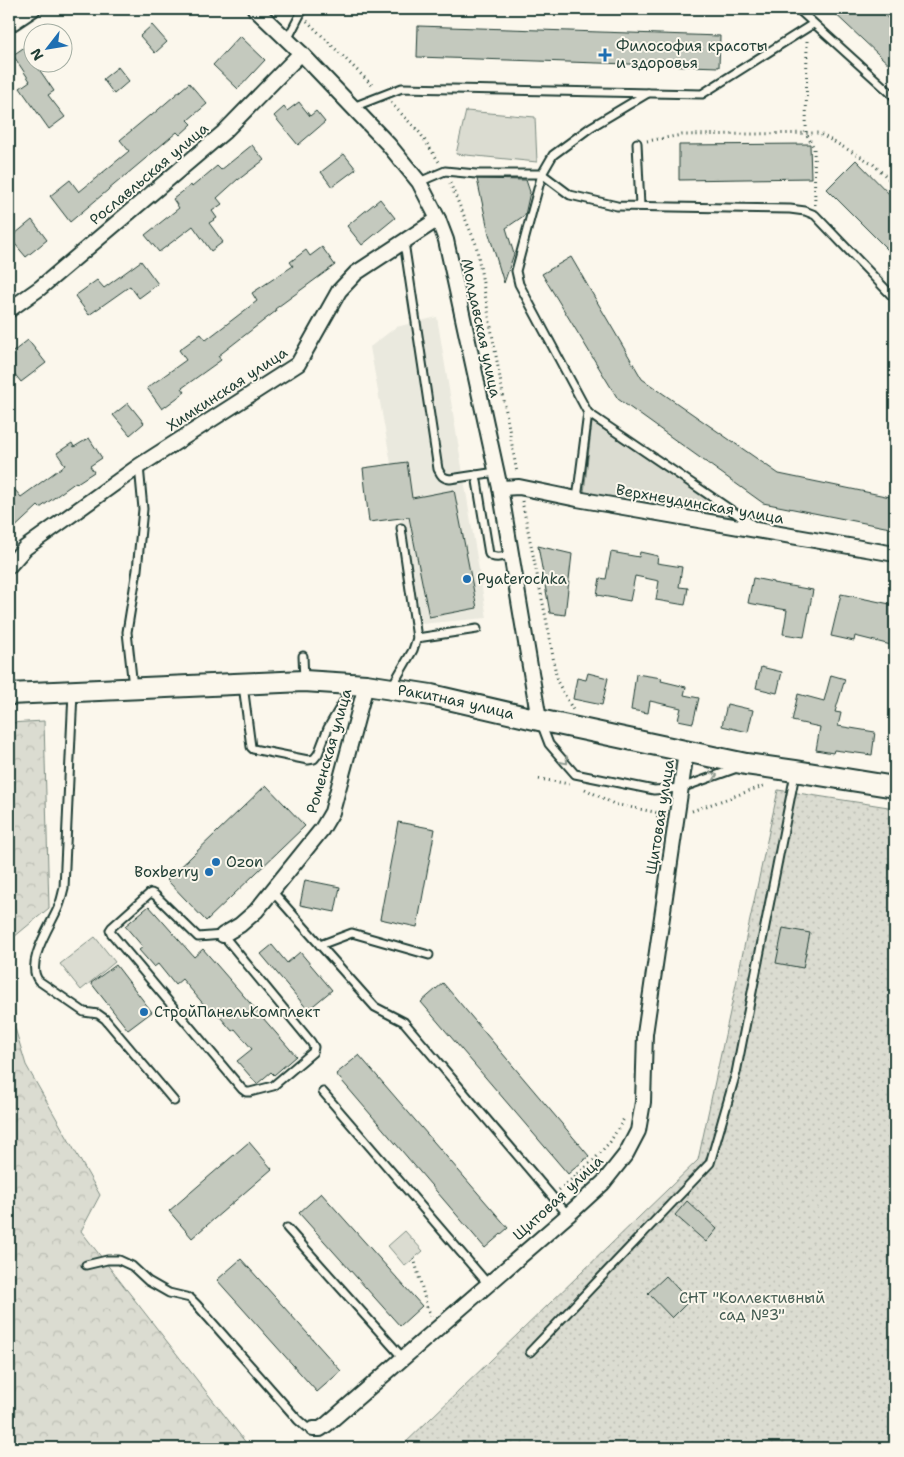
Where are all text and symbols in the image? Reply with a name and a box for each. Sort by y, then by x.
north arrow [22,22,72,72]
place label: Философия красоты и здоровья [616,36,768,73]
text: N [26,45,47,64]
marker: Философия красоты и здоровья [598,48,612,62]
street label: Рославльская улица [85,118,213,230]
street label: Молдавская улица [456,257,506,400]
street label: Химкинская улица [163,342,292,436]
street label: Верхнеудинская улица [614,479,786,529]
place label: Pyaterochka [477,569,568,589]
marker: Pyaterochka [461,573,473,585]
street label: Ракитная улица [396,680,517,724]
street label: Роменская улица [302,686,357,816]
one-way arrow [559,756,568,765]
street label: Щитовая улица [641,757,679,876]
one-way arrow [709,772,717,782]
place label: Ozon [226,852,263,872]
marker: Ozon [210,856,222,868]
place label: Boxberry [134,862,199,882]
marker: Boxberry [203,866,215,878]
place label: СтройПанельКомплект [154,1002,320,1022]
marker: СтройПанельКомплект [138,1006,150,1018]
street label: Щитовая улица [509,1151,608,1245]
park label: СНТ "Коллективный сад №3" [679,1288,825,1325]

